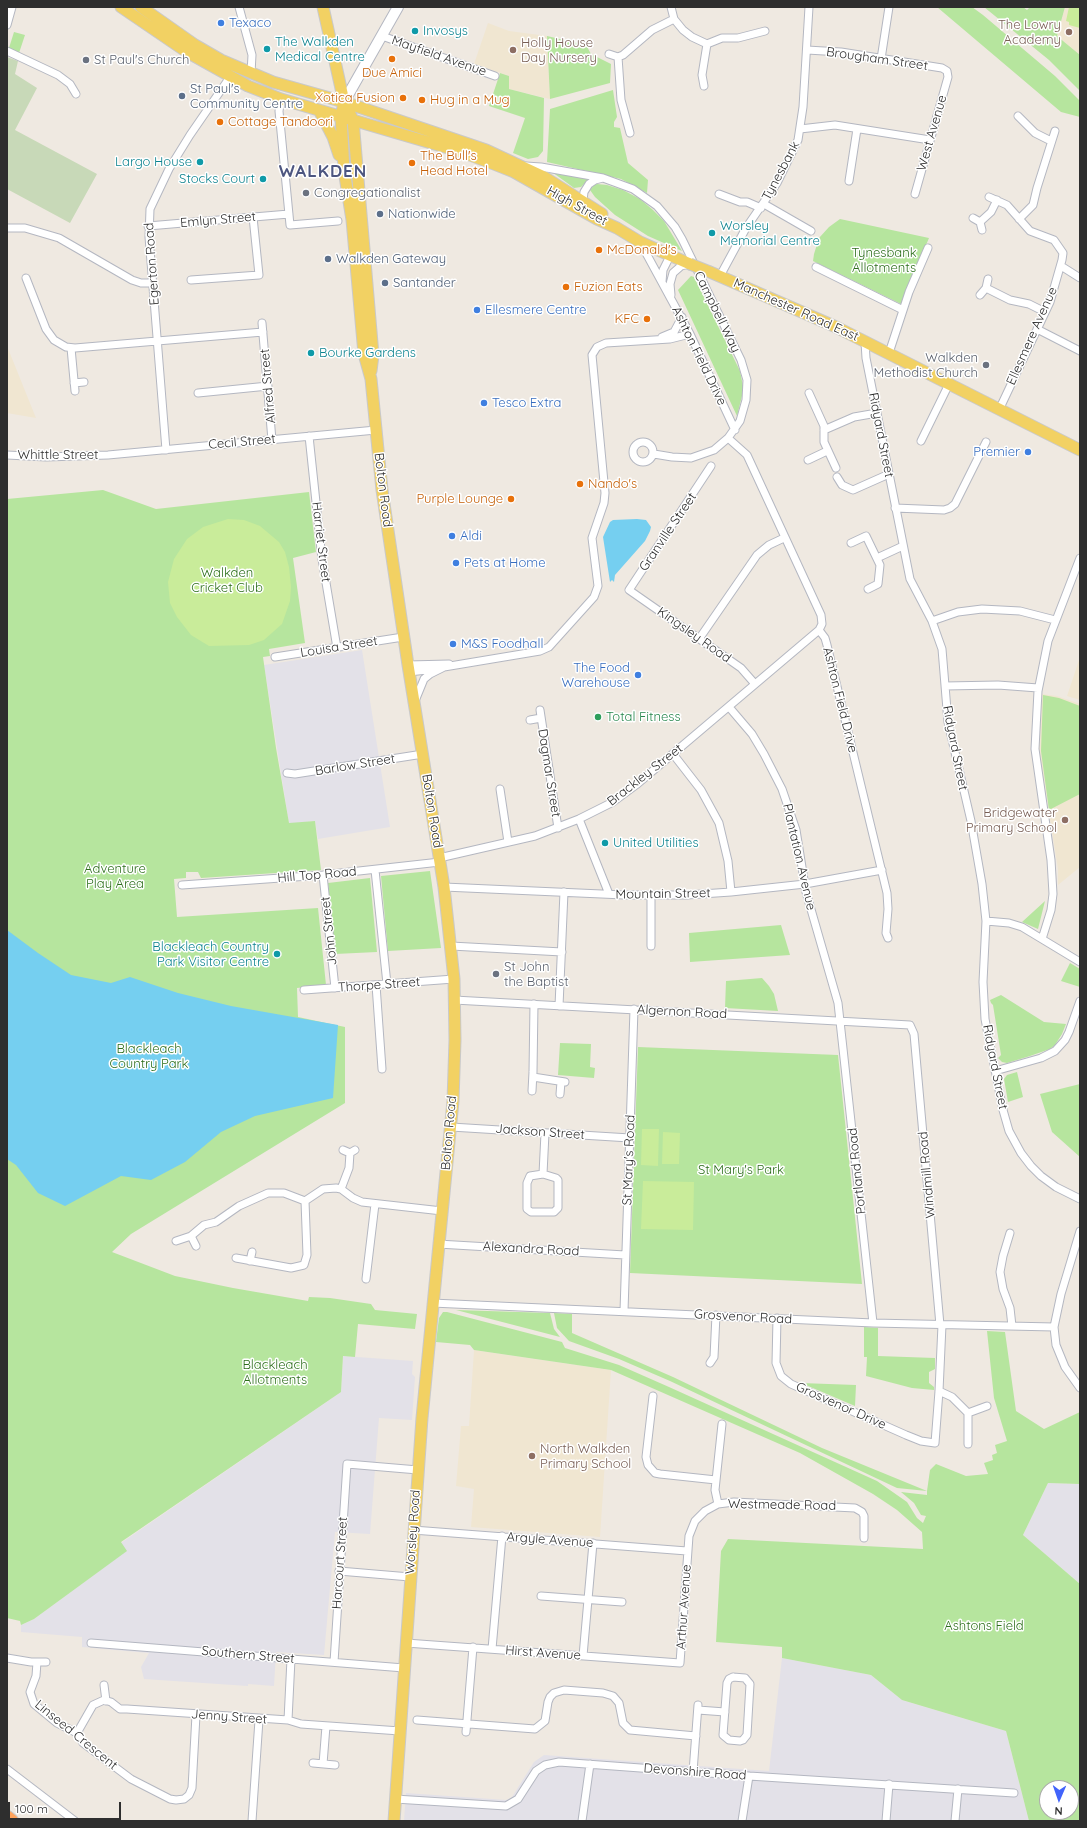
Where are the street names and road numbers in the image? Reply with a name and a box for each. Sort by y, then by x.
street label: Mayfield Avenue [389,32,489,80]
street label: Brougham Street [825,44,929,74]
street label: West Avenue [914,93,950,173]
street label: Tynesbank [759,139,803,203]
street label: High Street [544,183,610,229]
street label: Emlyn Street [179,209,257,231]
street label: Egerton Road [141,222,163,306]
street label: Campbell Way [691,269,743,355]
street label: Manchester Road East [731,275,861,345]
street label: Ellesmere Avenue [1003,284,1061,388]
street label: Ashton Field Drive [668,304,730,408]
street label: Alfred Street [257,348,279,424]
street label: Ridyard Street [865,391,897,479]
street label: Cecil Street [208,431,276,453]
street label: Whittle Street [18,447,98,463]
street label: Bolton Road [371,452,395,528]
street label: Granville Street [636,490,700,574]
street label: Harriet Street [308,501,334,583]
street label: Kingsley Road [654,604,734,666]
street label: Louisa Street [299,633,379,661]
street label: Ashton Field Drive [819,646,861,754]
street label: Ridyard Street [939,704,971,792]
street label: Dagmar Street [534,728,564,818]
street label: Brackley Street [604,741,686,809]
street label: Barlow Street [314,751,396,779]
street label: Bolton Road [418,773,446,849]
street label: Plantation Avenue [779,802,819,912]
street label: Hill Top Road [277,864,357,886]
street label: Mountain Street [615,885,711,903]
street label: John Street [318,896,340,966]
street label: Thorpe Street [337,974,421,996]
street label: Algernon Road [637,1002,727,1022]
street label: Ridyard Street [979,1023,1011,1111]
street label: Bolton Road [438,1095,460,1171]
street label: St Mary's Road [620,1114,638,1206]
street label: Jackson Street [495,1121,585,1143]
street label: Portland Road [845,1127,869,1215]
street label: Windmill Road [915,1131,939,1219]
street label: Alexandra Road [482,1239,580,1259]
street label: Grosvenor Road [694,1307,792,1327]
street label: Grosvenor Drive [793,1379,889,1433]
street label: Worsley Road [402,1489,424,1575]
street label: Westmeade Road [728,1496,836,1514]
street label: Harcourt Street [329,1516,351,1610]
street label: Argyle Avenue [506,1529,594,1551]
street label: Arthur Avenue [673,1564,695,1650]
street label: Southern Street [201,1643,295,1667]
street label: Hirst Avenue [505,1643,581,1663]
street label: Linseed Crescent [31,1697,121,1773]
street label: Jenny Street [190,1707,268,1727]
street label: Devonshire Road [643,1761,747,1783]

